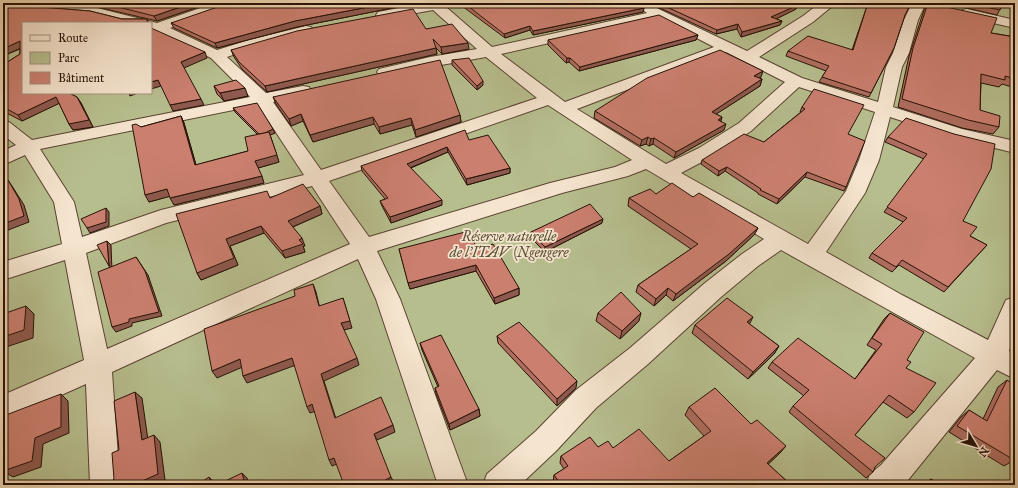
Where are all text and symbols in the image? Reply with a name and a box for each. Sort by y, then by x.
legend [22,22,152,94]
text: Route [58,31,88,45]
text: Parc [58,51,79,65]
text: Bâtiment [58,71,105,85]
park label: Réserve naturelle de l'ITAV (Ngengere [449,228,569,261]
north arrow [956,426,996,466]
text: N [975,444,991,460]

